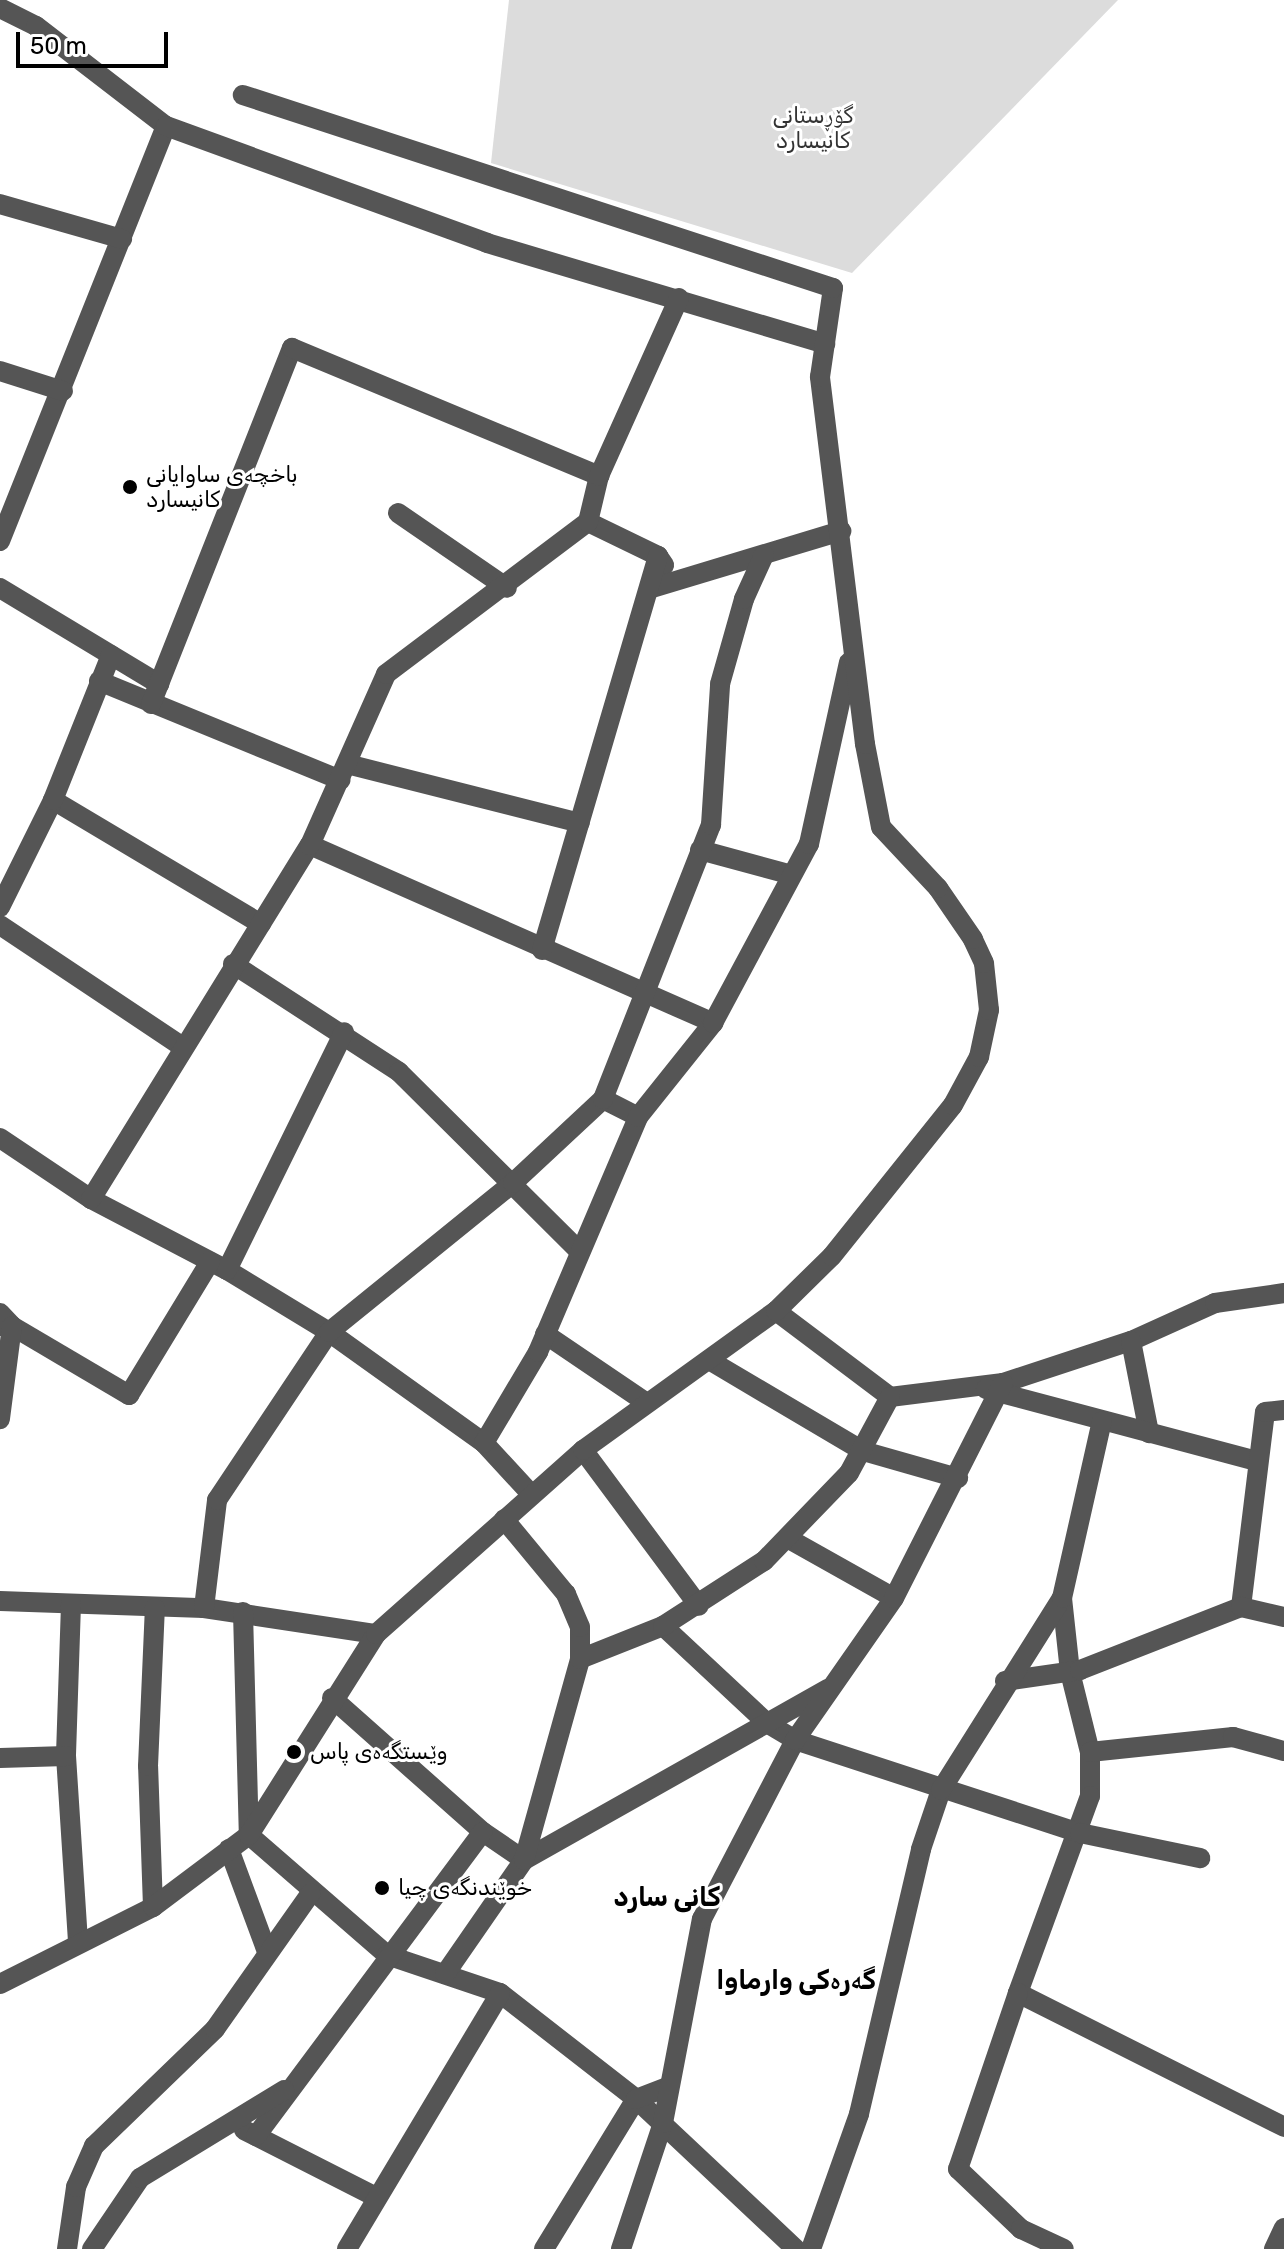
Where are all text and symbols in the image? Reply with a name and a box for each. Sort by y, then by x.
scale bar [20,16,172,66]
text: 50 m [30,32,87,60]
park label: گۆڕستانی کانیسارد [772,102,854,154]
place label: باخچەی ساوایانی کانیسارد [146,461,298,512]
marker: باخچەی ساوایانی کانیسارد [121,478,139,496]
place label: وێستگەەی پاس [310,1739,447,1765]
marker: وێستگەەی پاس [285,1743,303,1761]
place label: خوێندنگەی چیا [398,1875,532,1901]
marker: خوێندنگەی چیا [373,1879,391,1897]
district label: کانی سارد [614,1882,720,1914]
district label: گەرەکی وارماوا [716,1965,876,1997]

